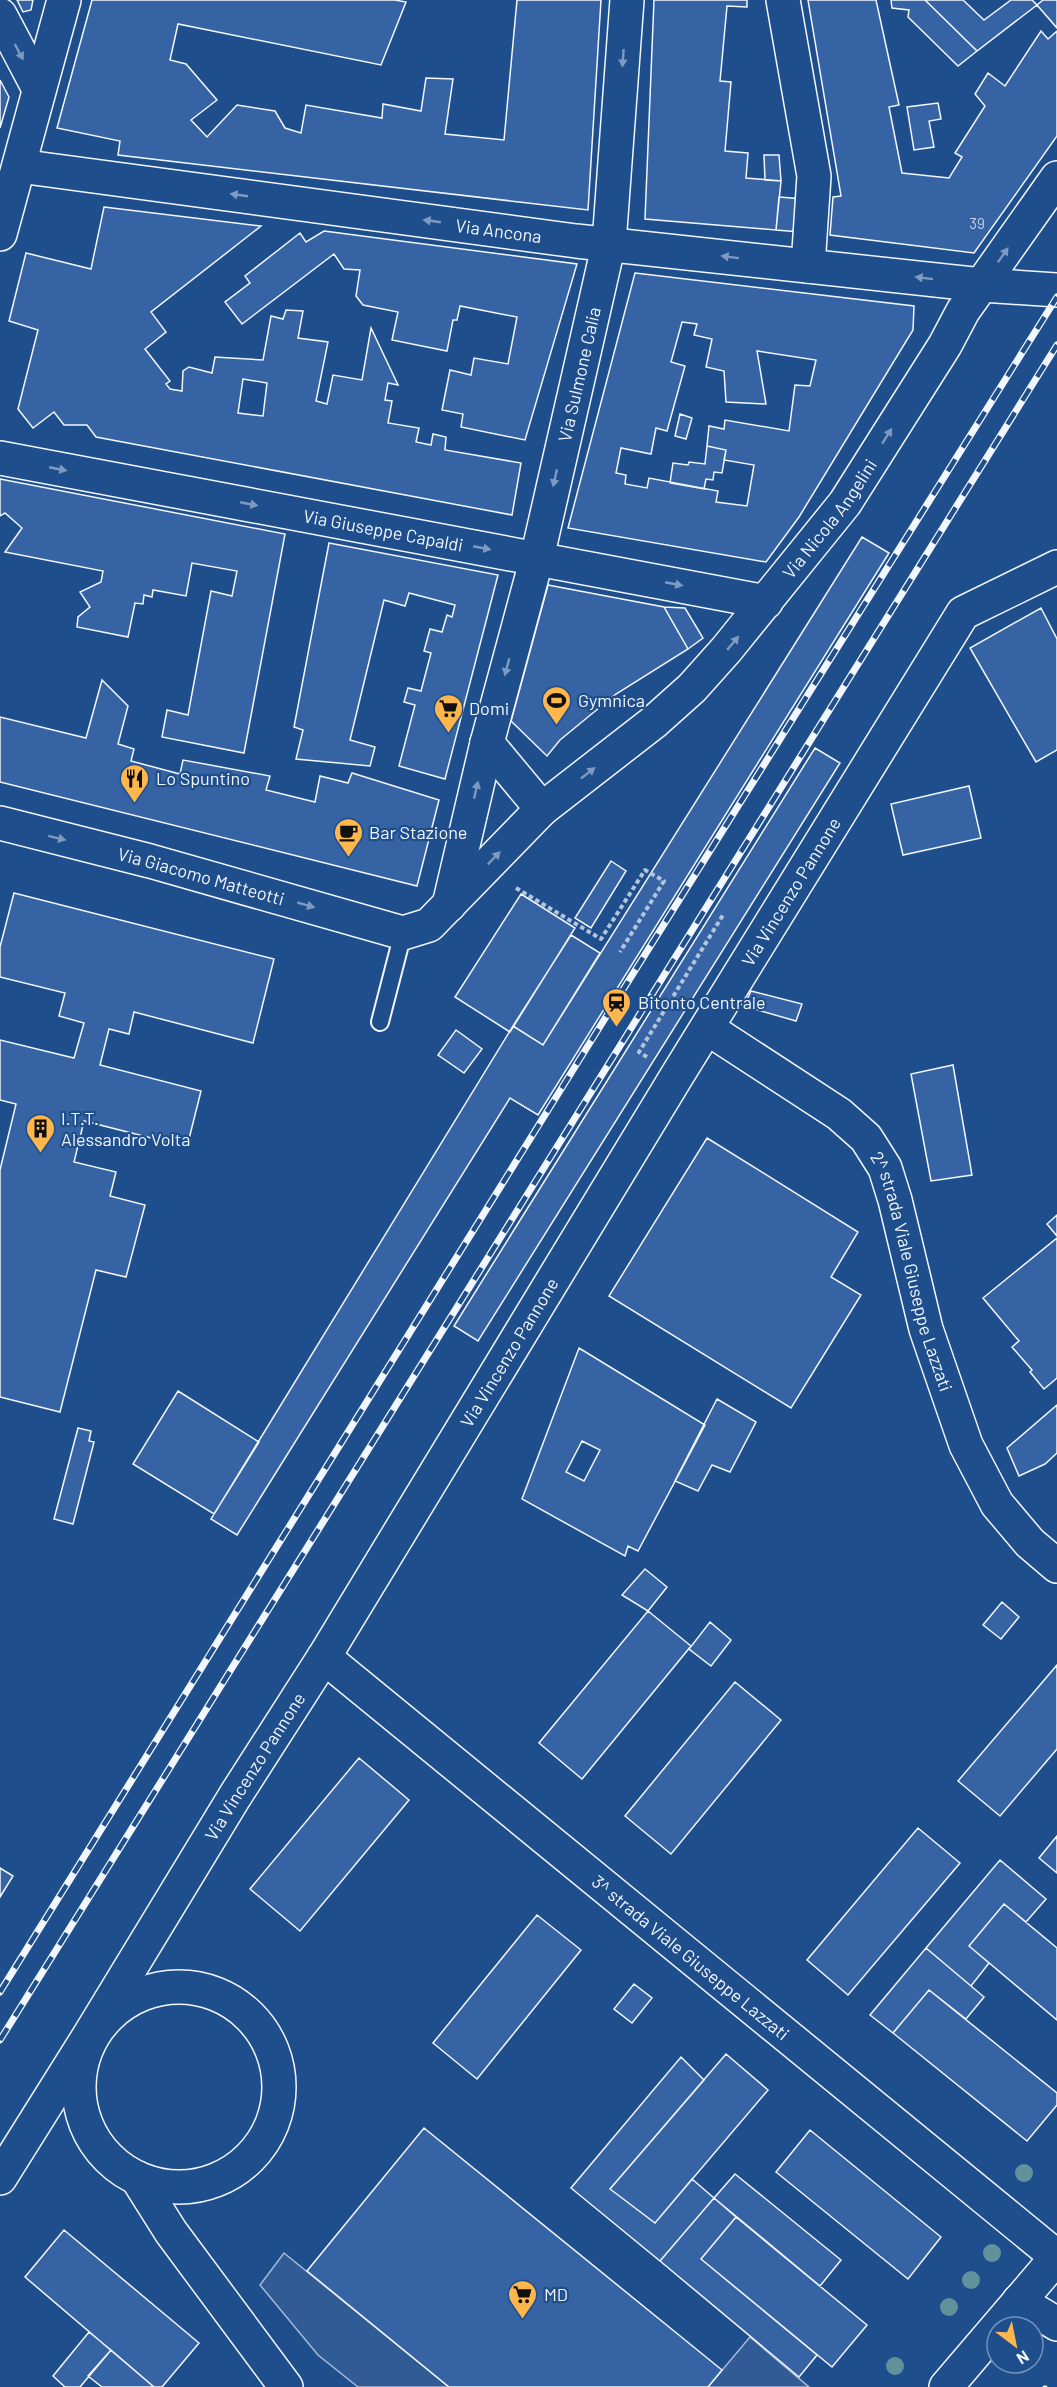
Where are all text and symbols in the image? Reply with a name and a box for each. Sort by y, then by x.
one-way arrow [15,44,24,61]
one-way arrow [618,49,628,68]
one-way arrow [229,190,248,200]
street label: Via Ancona [454,214,543,247]
house number: 39 [969,214,985,232]
one-way arrow [422,216,441,226]
one-way arrow [997,247,1009,263]
one-way arrow [720,252,739,261]
one-way arrow [914,273,933,283]
street label: Via Sulmone Calia [553,305,605,444]
one-way arrow [881,429,893,445]
street label: Via Nicola Angelini [777,455,881,583]
one-way arrow [48,465,67,474]
one-way arrow [550,468,559,487]
one-way arrow [240,500,259,509]
street label: Via Giuseppe Capaldi [302,504,465,556]
one-way arrow [473,543,492,552]
one-way arrow [664,580,683,590]
one-way arrow [726,635,739,651]
one-way arrow [502,658,512,676]
sports icon: Gymnica [541,684,573,726]
place label: Gymnica [578,689,645,711]
supermarket icon: Domi [432,692,464,734]
place label: Domi [469,697,509,719]
restaurant icon: Lo Spuntino [119,762,151,804]
place label: Lo Spuntino [156,767,250,789]
one-way arrow [580,767,596,779]
one-way arrow [472,780,481,799]
street label: Via Vincenzo Pannone [736,813,845,970]
cafe icon: Bar Stazione [332,816,364,858]
place label: Bar Stazione [369,821,467,843]
one-way arrow [48,833,66,843]
street label: Via Giacomo Matteotti [116,842,287,910]
one-way arrow [487,851,501,865]
one-way arrow [297,901,315,910]
station icon: Bitonto Centrale [601,986,633,1028]
place label: Bitonto Centrale [638,991,766,1013]
place label: I.T.T. Alessandro Volta [61,1107,190,1150]
building icon: I.T.T. Alessandro Volta [24,1112,56,1154]
street label: 2^ strada Viale Giuseppe Lazzati [866,1147,958,1394]
street label: Via Vincenzo Pannone [455,1274,563,1431]
street label: Via Vincenzo Pannone [200,1688,309,1844]
street label: 3^ strada Viale Giuseppe Lazzati [588,1870,794,2044]
supermarket icon: MD [507,2278,539,2320]
place label: MD [544,2283,568,2305]
north arrow [985,2315,1045,2375]
text: N [1014,2347,1033,2369]

